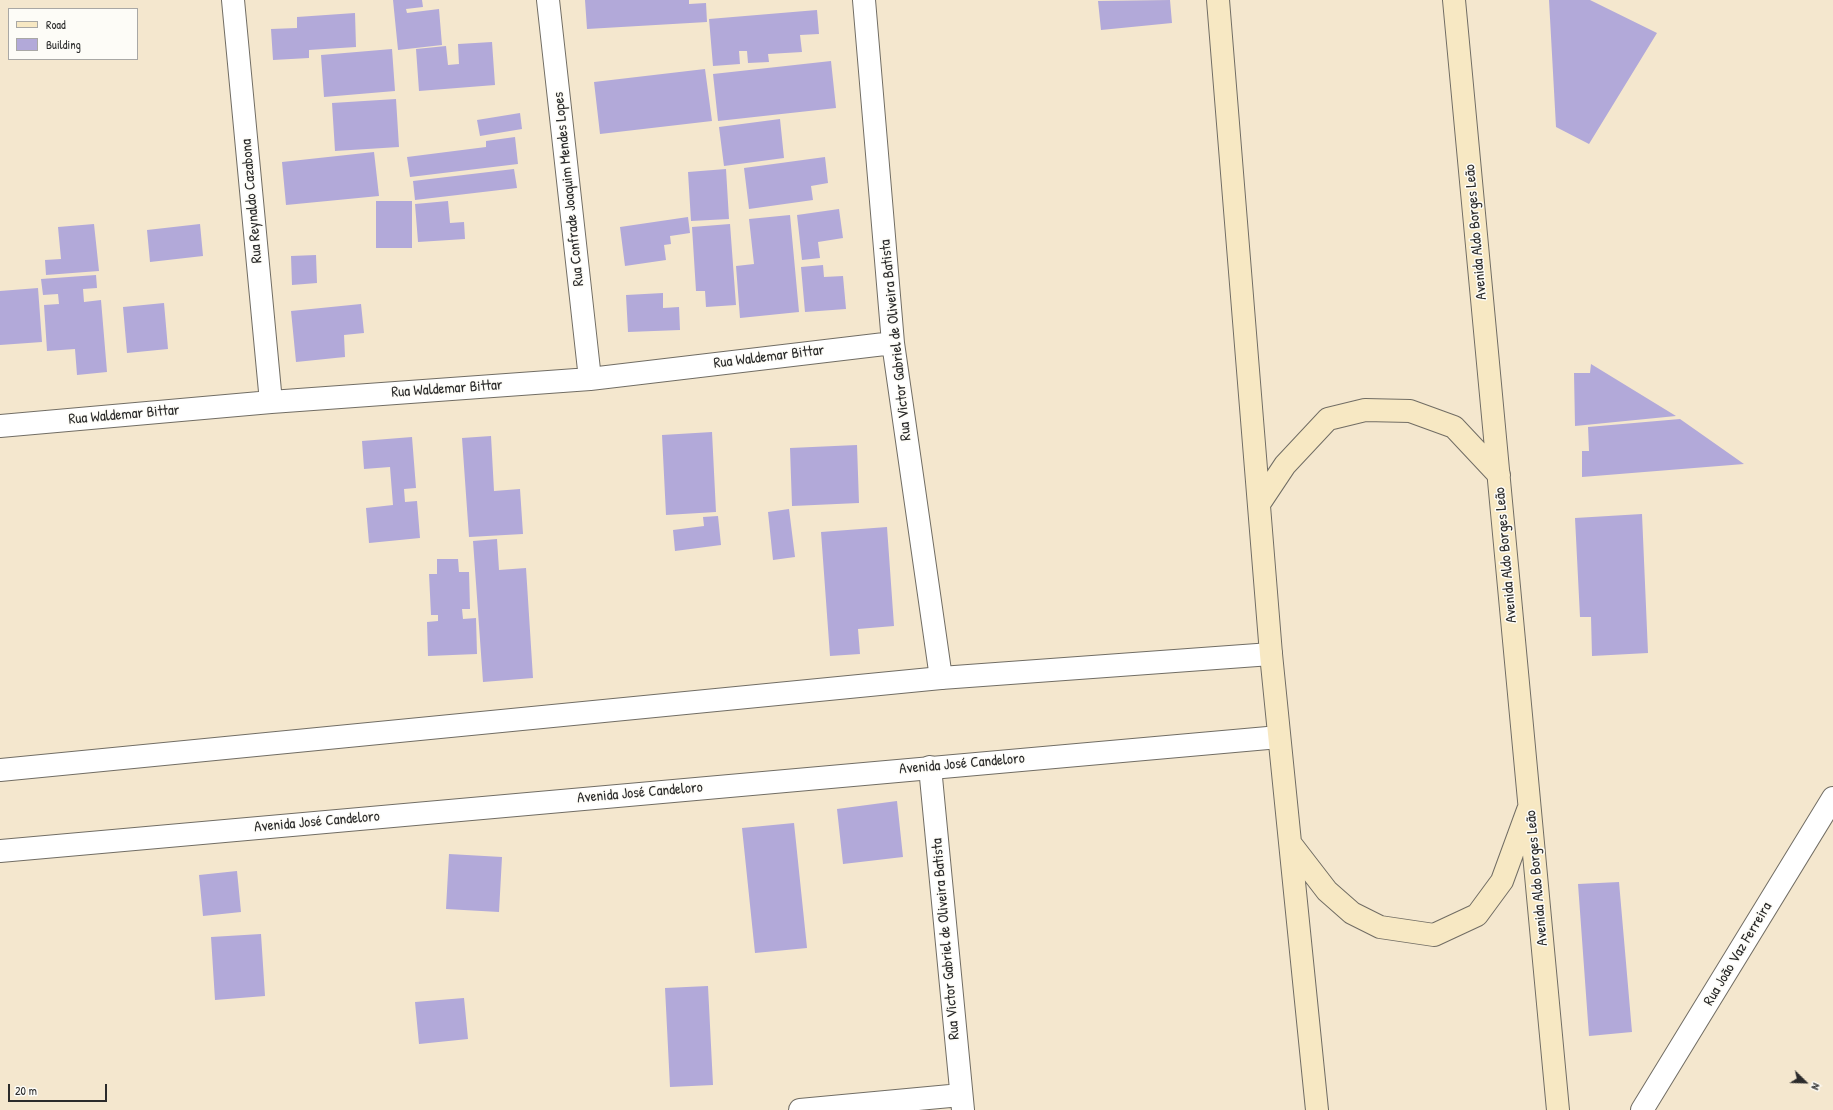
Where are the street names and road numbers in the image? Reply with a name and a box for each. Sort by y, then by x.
street label: Rua Confrade Joaquim Mendes Lopes [550,91,588,287]
street label: Rua Reynaldo Cazabona [238,138,266,264]
street label: Avenida Aldo Borges Leão [1461,163,1491,301]
street label: Rua Victor Gabriel de Oliveira Batista [876,239,916,441]
street label: Rua Waldemar Bittar [713,341,825,373]
street label: Rua Waldemar Bittar [391,376,503,402]
street label: Rua Waldemar Bittar [68,401,180,429]
street label: Avenida Aldo Borges Leão [1491,486,1521,624]
street label: Avenida José Candeloro [898,750,1026,778]
street label: Avenida José Candeloro [576,779,704,807]
street label: Avenida José Candeloro [253,808,381,836]
street label: Avenida Aldo Borges Leão [1522,809,1552,947]
street label: Rua Victor Gabriel de Oliveira Batista [928,838,964,1040]
street label: Rua João Vaz Ferreira [1700,899,1776,1009]

